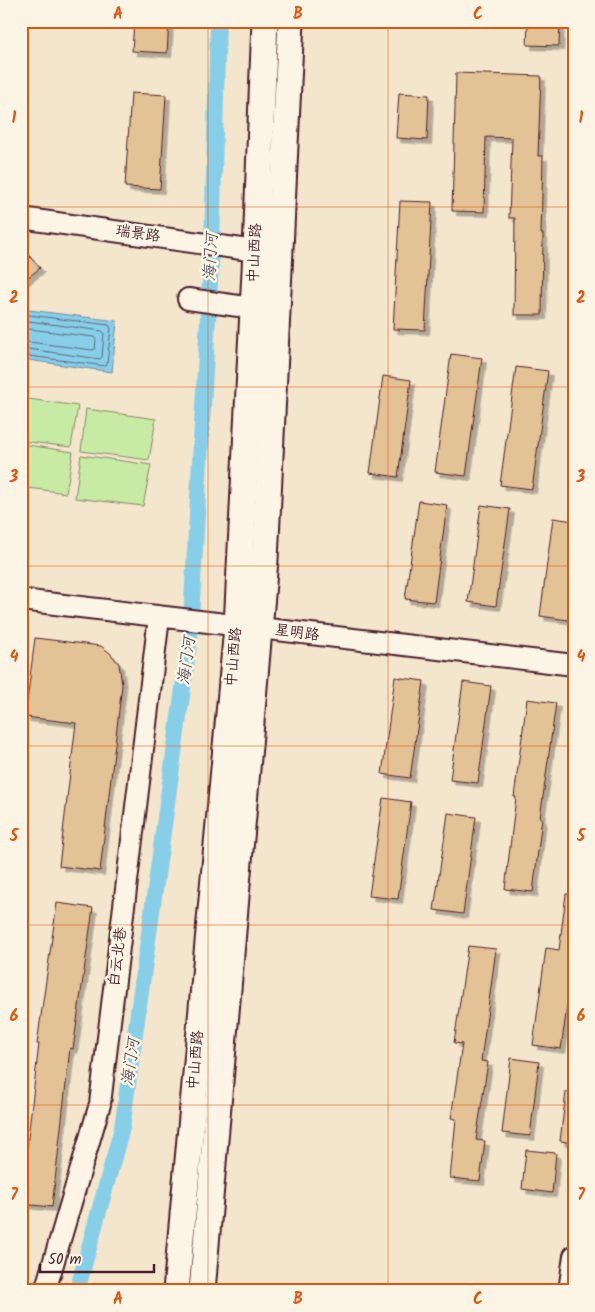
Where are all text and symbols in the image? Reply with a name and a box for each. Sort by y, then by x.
text: A [113,2,123,27]
text: B [293,2,303,27]
text: C [473,2,483,27]
text: 1 [12,106,17,131]
text: 1 [579,106,584,131]
street label: 瑞景路 [114,219,162,249]
street label: 中山西路 [241,222,269,284]
water label: 海门河 [197,229,225,282]
text: 2 [9,286,19,311]
text: 2 [576,286,586,311]
text: 3 [9,465,19,490]
text: 3 [576,465,586,490]
street label: 星明路 [273,618,321,648]
street label: 中山西路 [219,626,249,688]
water label: 海门河 [172,633,203,686]
text: 4 [10,645,19,670]
text: 4 [577,645,586,670]
text: 5 [9,824,20,849]
text: 5 [576,824,587,849]
street label: 白云北巷 [102,926,134,988]
text: 6 [10,1004,19,1029]
text: 6 [577,1004,586,1029]
street label: 中山西路 [181,1029,211,1091]
water label: 海门河 [115,1034,147,1088]
text: 7 [10,1183,18,1208]
text: 7 [577,1183,585,1208]
scale bar [40,1242,154,1274]
text: 50 m [48,1248,82,1272]
text: A [113,1287,123,1312]
text: B [293,1287,303,1312]
text: C [473,1287,483,1312]

